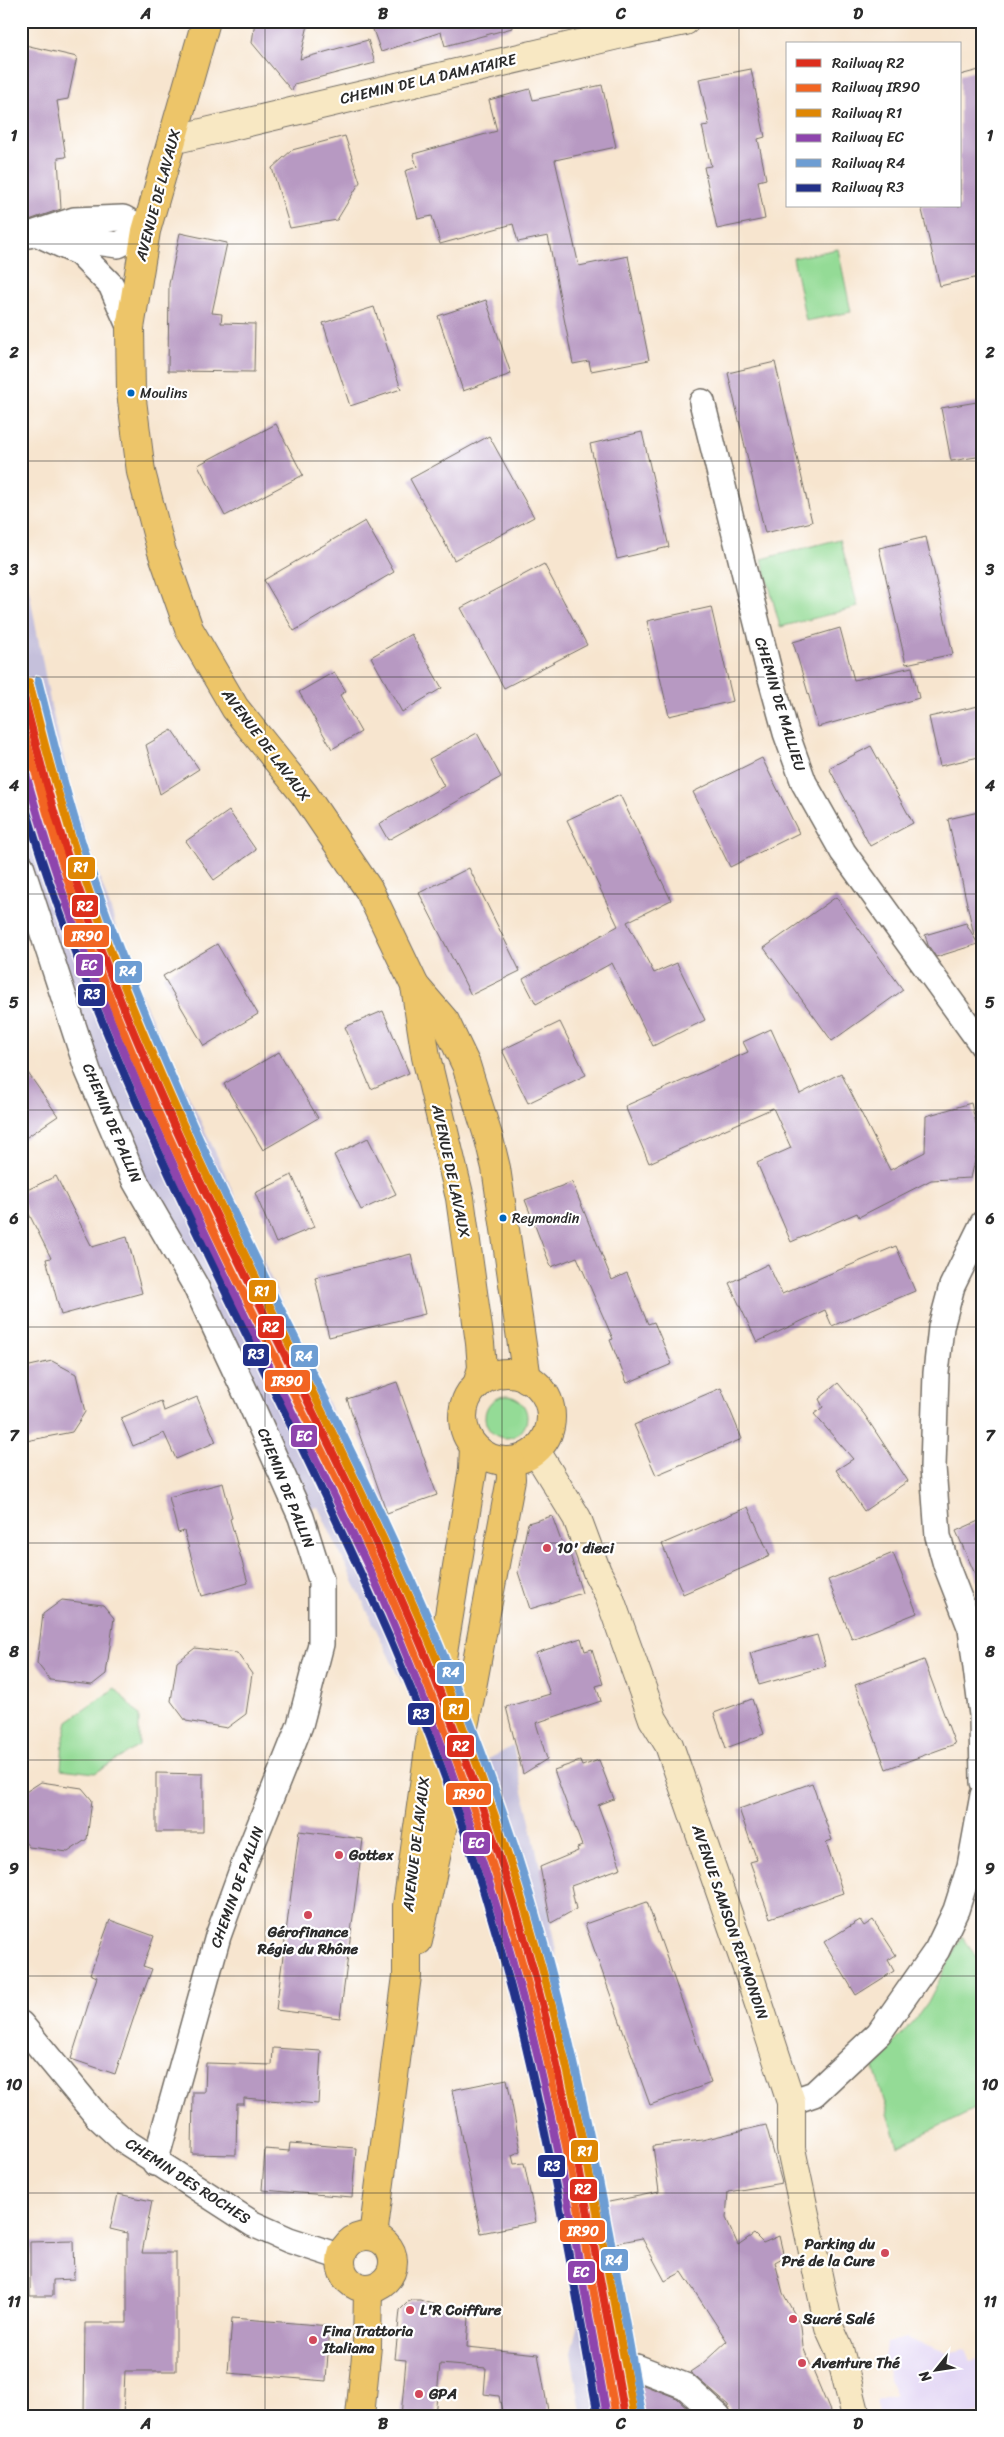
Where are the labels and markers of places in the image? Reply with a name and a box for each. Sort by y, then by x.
place label: Moulins [140,381,187,406]
marker: Moulins [126,388,136,398]
place label: Reymondin [512,1206,580,1231]
marker: Reymondin [498,1213,508,1223]
place label: 10' dieci [557,1535,615,1561]
marker: 10' dieci [541,1542,553,1554]
place label: Gottex [348,1842,394,1868]
marker: Gottex [333,1849,345,1861]
marker: Gérofinance Régie du Rhône [302,1909,314,1921]
place label: Gérofinance Régie du Rhône [257,1919,358,1962]
place label: Parking du Pré de la Cure [782,2231,876,2274]
marker: Parking du Pré de la Cure [879,2247,891,2259]
place label: L'R Coiffure [420,2297,502,2323]
marker: L'R Coiffure [404,2304,416,2316]
place label: Sucré Salé [802,2306,875,2332]
marker: Sucré Salé [787,2313,799,2325]
place label: Fina Trattoria Italiana [322,2318,413,2361]
marker: Fina Trattoria Italiana [307,2334,319,2346]
place label: Aventure Thé [811,2350,900,2376]
marker: Aventure Thé [796,2357,808,2369]
place label: GPA [428,2381,457,2407]
marker: GPA [413,2388,425,2400]

